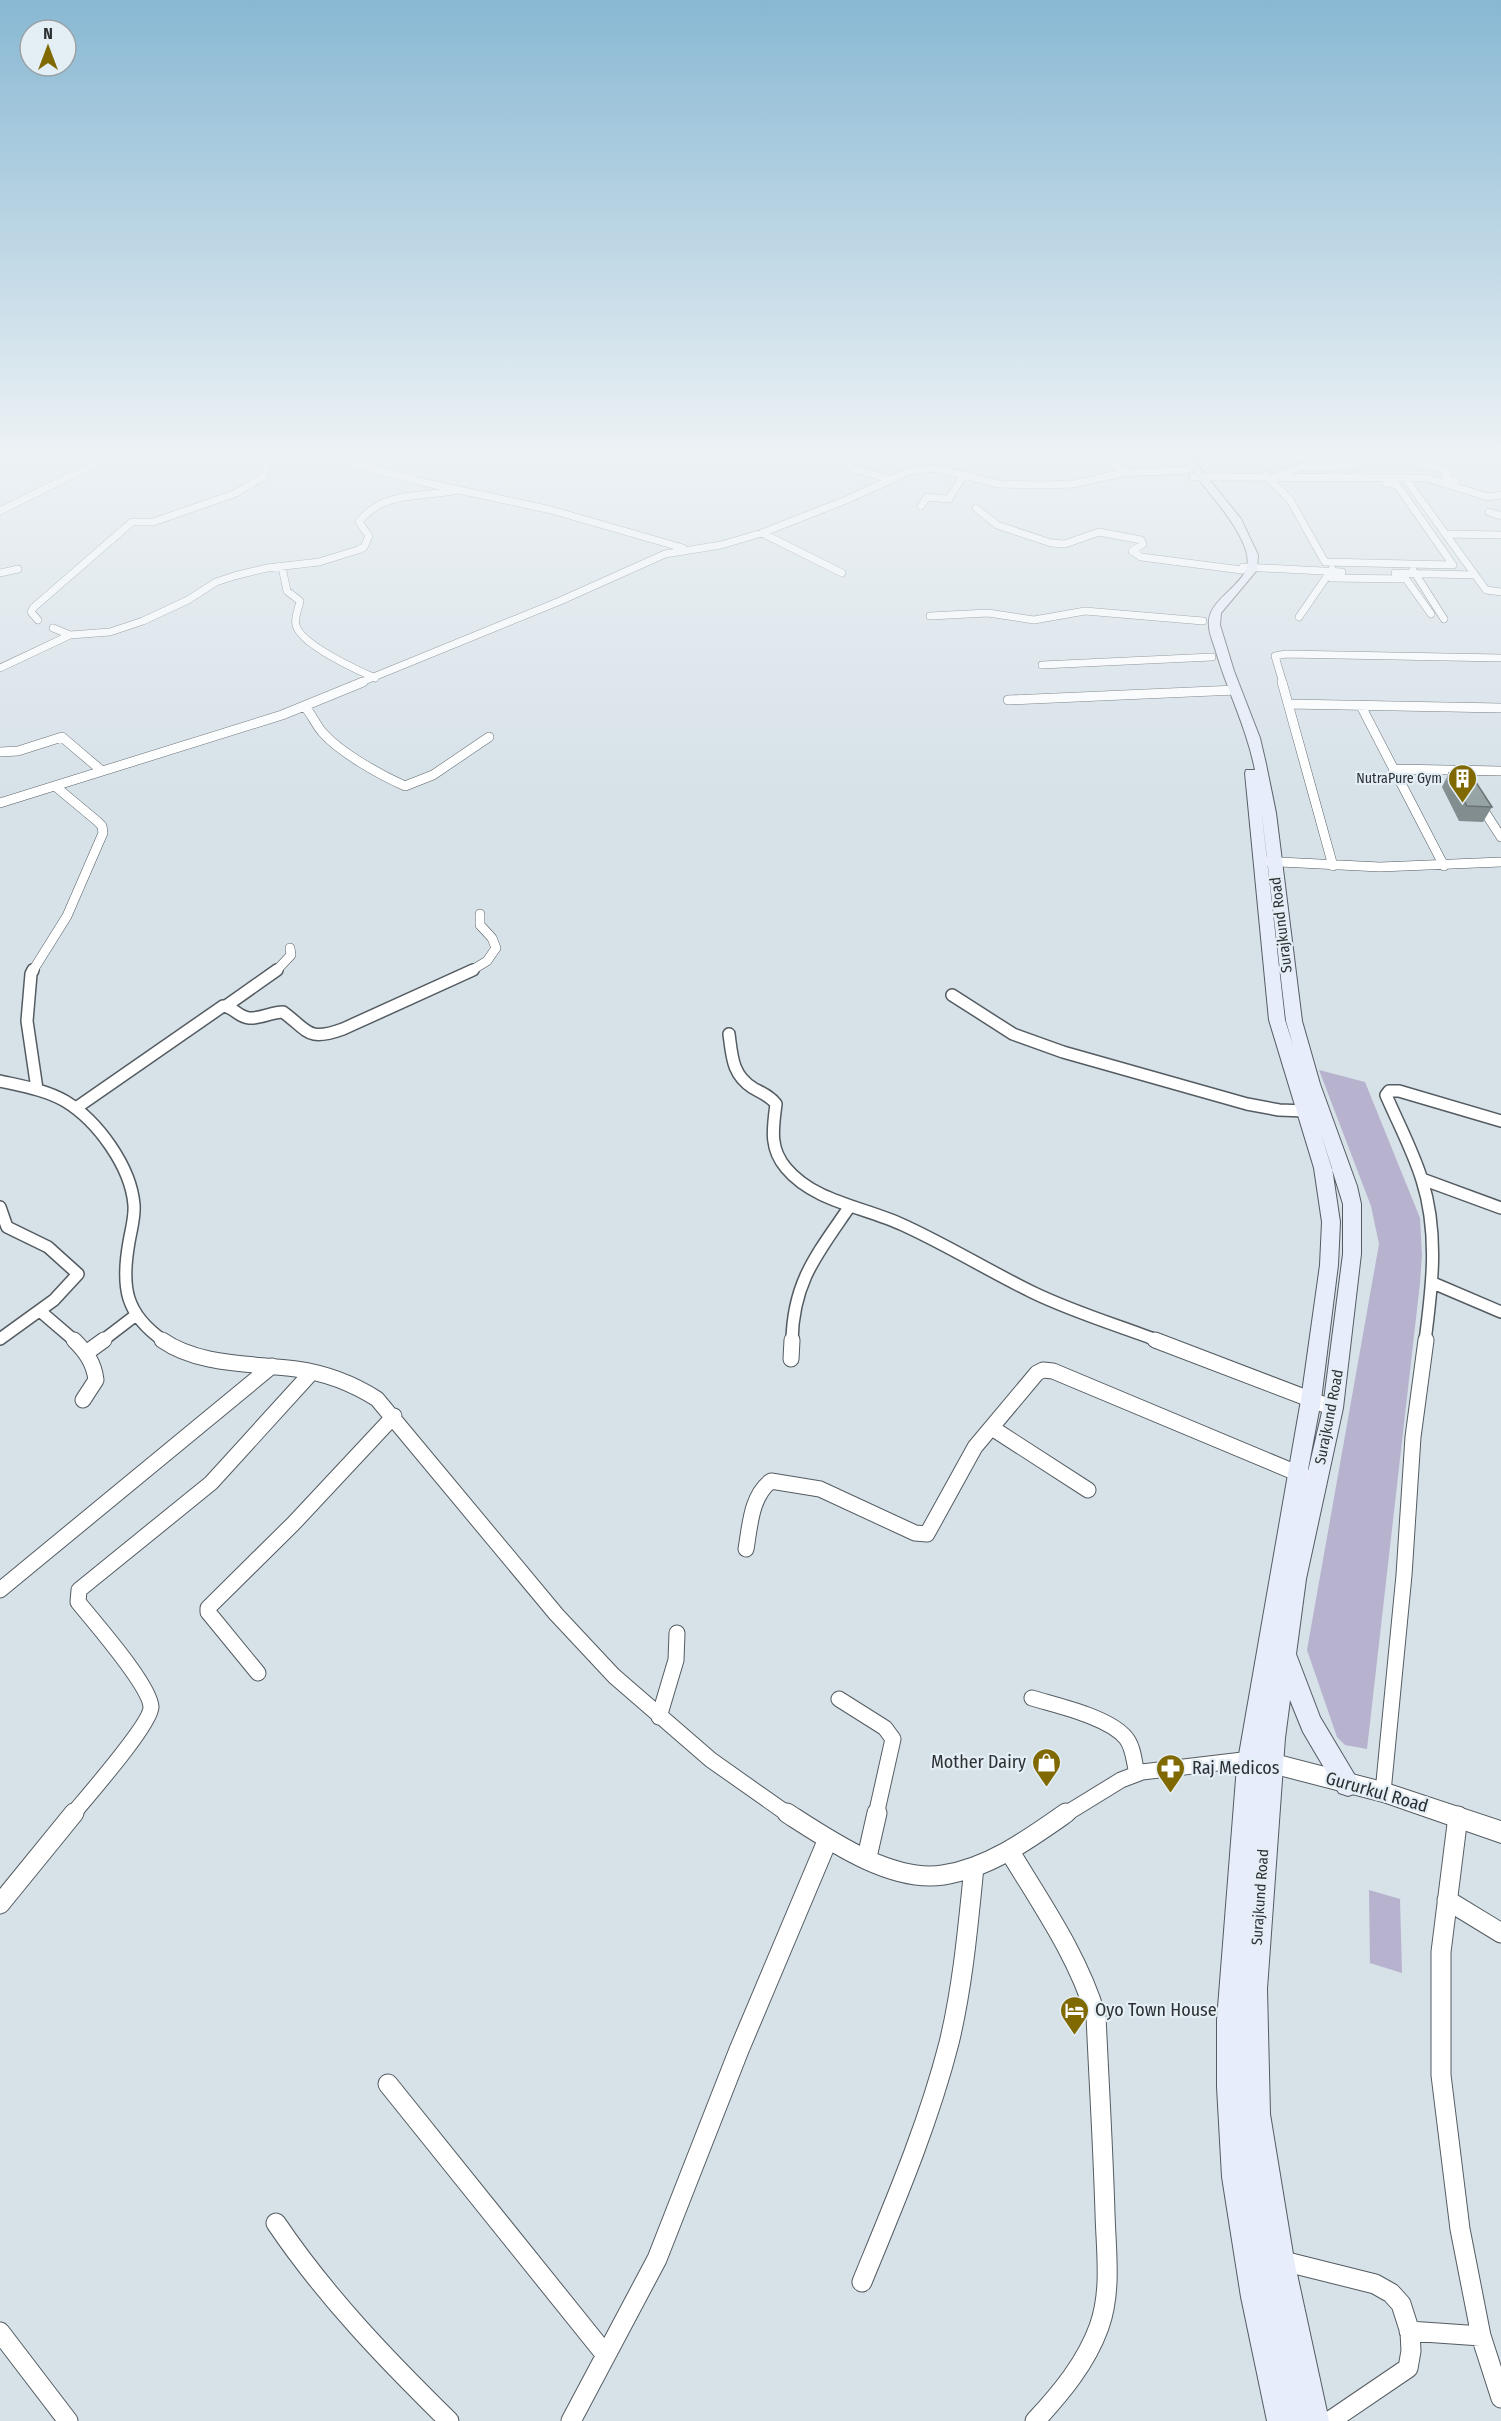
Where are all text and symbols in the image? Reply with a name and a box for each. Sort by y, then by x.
north arrow [18,18,78,78]
text: N [43,24,53,43]
building icon: NutraPure Gym [1447,762,1479,804]
place label: NutraPure Gym [1356,770,1442,787]
street label: Surajkund Road [1266,876,1296,974]
street label: Surajkund Road [1311,1368,1347,1466]
shop icon: Mother Dairy [1031,1746,1063,1788]
place label: Mother Dairy [931,1751,1026,1773]
pharmacy icon: Raj Medicos [1155,1752,1187,1794]
place label: Raj Medicos [1192,1757,1280,1779]
street label: Gururkul Road [1323,1767,1431,1817]
street label: Surajkund Road [1248,1848,1272,1946]
hotel icon: Oyo Town House [1058,1994,1090,2036]
place label: Oyo Town House [1095,1999,1217,2021]

